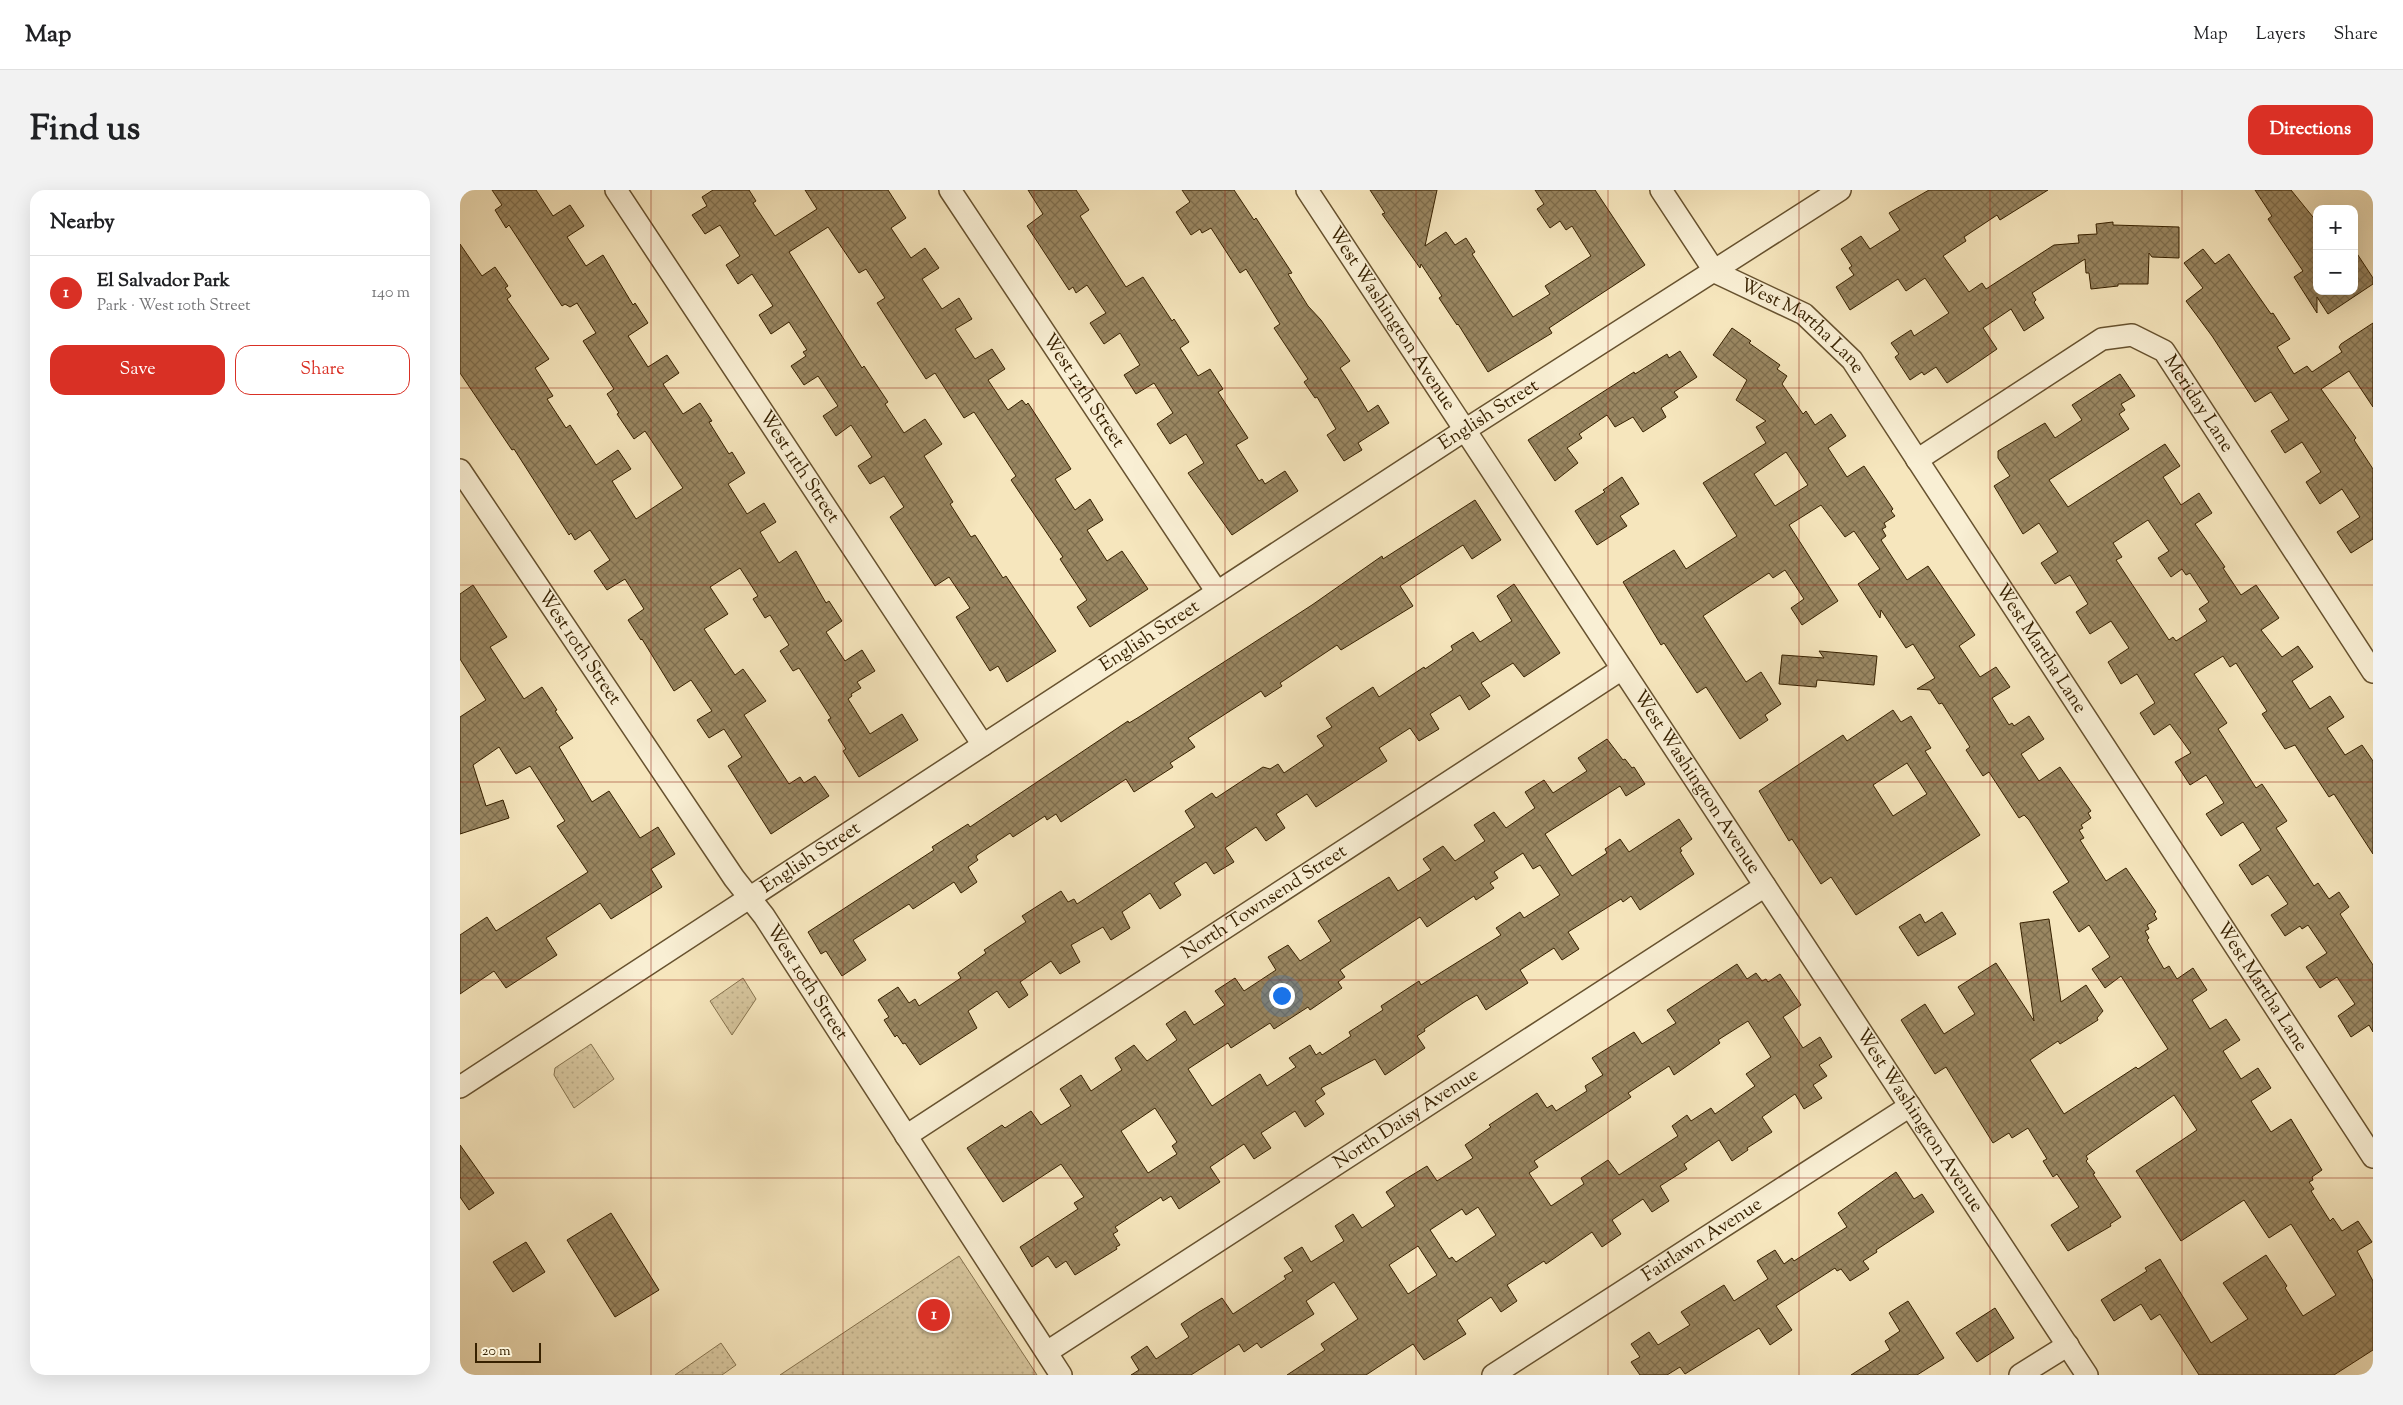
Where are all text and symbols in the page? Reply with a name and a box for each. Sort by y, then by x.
text: Map [25,18,71,52]
text: Map [2193,22,2228,48]
text: Layers [2256,22,2306,48]
text: Share [2334,22,2378,48]
text: Find us [30,105,140,156]
button: Directions [2248,105,2373,155]
map controls [2313,205,2358,295]
button: + [2313,205,2358,250]
text: Nearby [50,208,115,238]
street label: West Washington Avenue [1321,221,1462,416]
button: − [2313,250,2358,295]
text: El Salvador Park [97,268,230,295]
street label: West Martha Lane [1735,272,1871,379]
text: 1 [63,282,69,305]
text: 140 m [372,282,410,305]
text: Park · West 10th Street [97,295,251,318]
street label: West 12th Street [1036,328,1131,454]
button: Save [50,345,225,395]
button: Share [235,345,410,395]
street label: Meriday Lane [2157,350,2240,458]
street label: English Street [1433,372,1545,457]
street label: West 11th Street [752,405,846,529]
street label: West Martha Lane [1988,579,2093,719]
street label: West 10th Street [531,585,628,711]
street label: English Street [1094,593,1205,679]
street label: West Washington Avenue [1626,685,1767,880]
street label: English Street [755,815,866,900]
street label: North Townsend Street [1177,838,1353,966]
street label: West Martha Lane [2209,917,2314,1057]
street label: West 10th Street [759,919,855,1046]
your location [1269,983,1295,1009]
street label: West Washington Avenue [1849,1023,1990,1218]
street label: North Daisy Avenue [1328,1062,1484,1176]
street label: Fairlawn Avenue [1637,1191,1768,1289]
pin: 1 [918,1296,950,1334]
scale bar [475,1340,541,1363]
text: 20 m [482,1342,511,1362]

